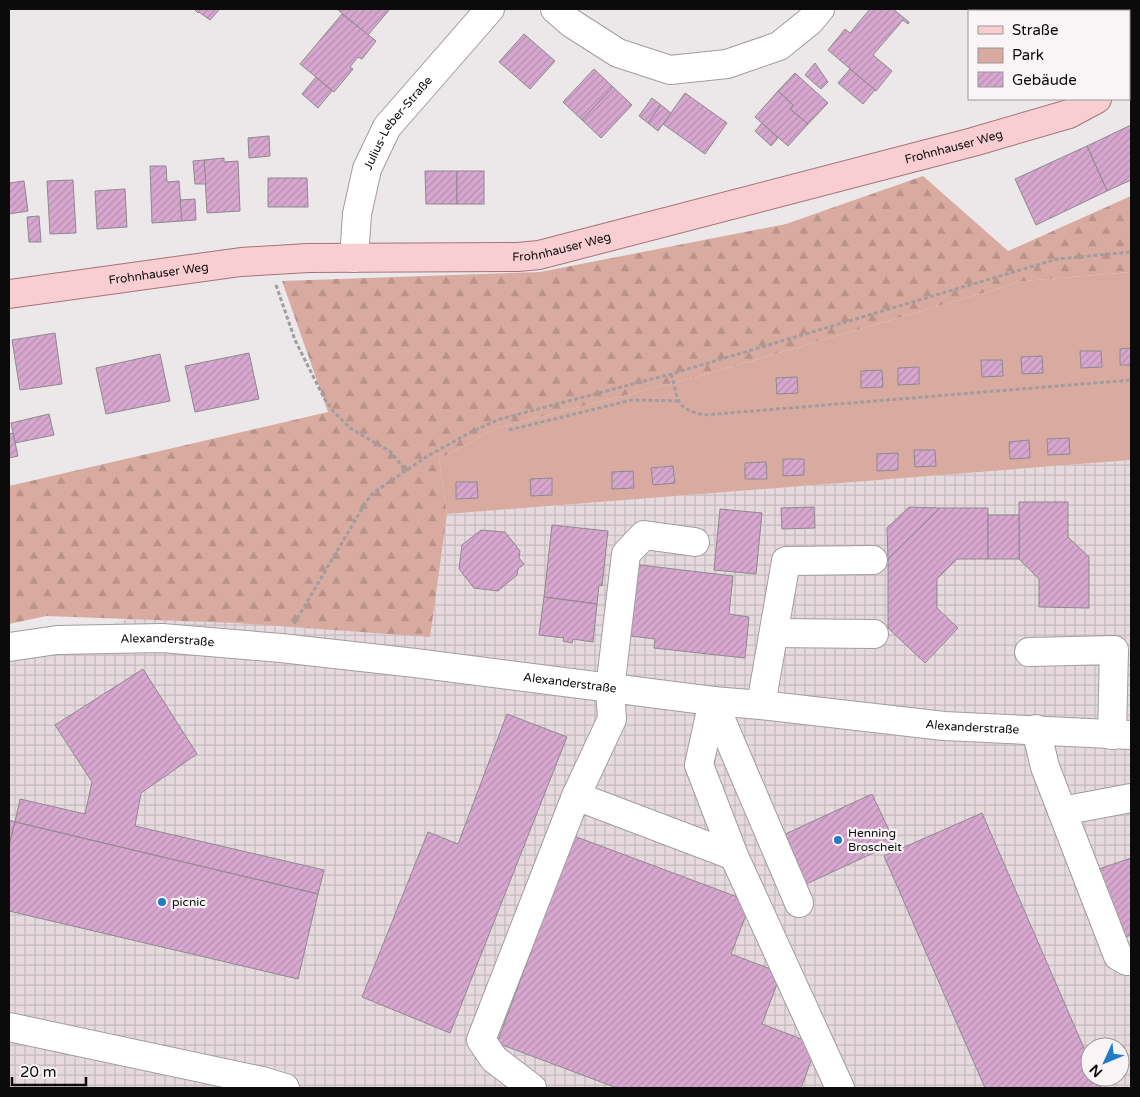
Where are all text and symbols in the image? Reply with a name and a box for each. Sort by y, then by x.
legend [968,10,1130,100]
text: Straße [1012,21,1058,39]
text: Park [1012,46,1044,64]
text: Gebäude [1012,71,1077,89]
street label: Julius-Leber-Straße [361,73,435,172]
street label: Frohnhauser Weg [903,127,1004,166]
street label: Frohnhauser Weg [512,230,612,264]
street label: Frohnhauser Weg [108,260,210,287]
street label: Alexanderstraße [120,631,215,649]
street label: Alexanderstraße [522,670,618,696]
street label: Alexanderstraße [925,717,1020,737]
place label: Henning Broscheit [848,826,902,854]
marker: Henning Broscheit [832,834,844,846]
place label: picnic [172,895,206,909]
marker: picnic [156,896,168,908]
north arrow [1080,1037,1130,1087]
scale bar [12,1054,86,1086]
text: N [1086,1061,1106,1081]
text: 20 m [20,1063,57,1081]

